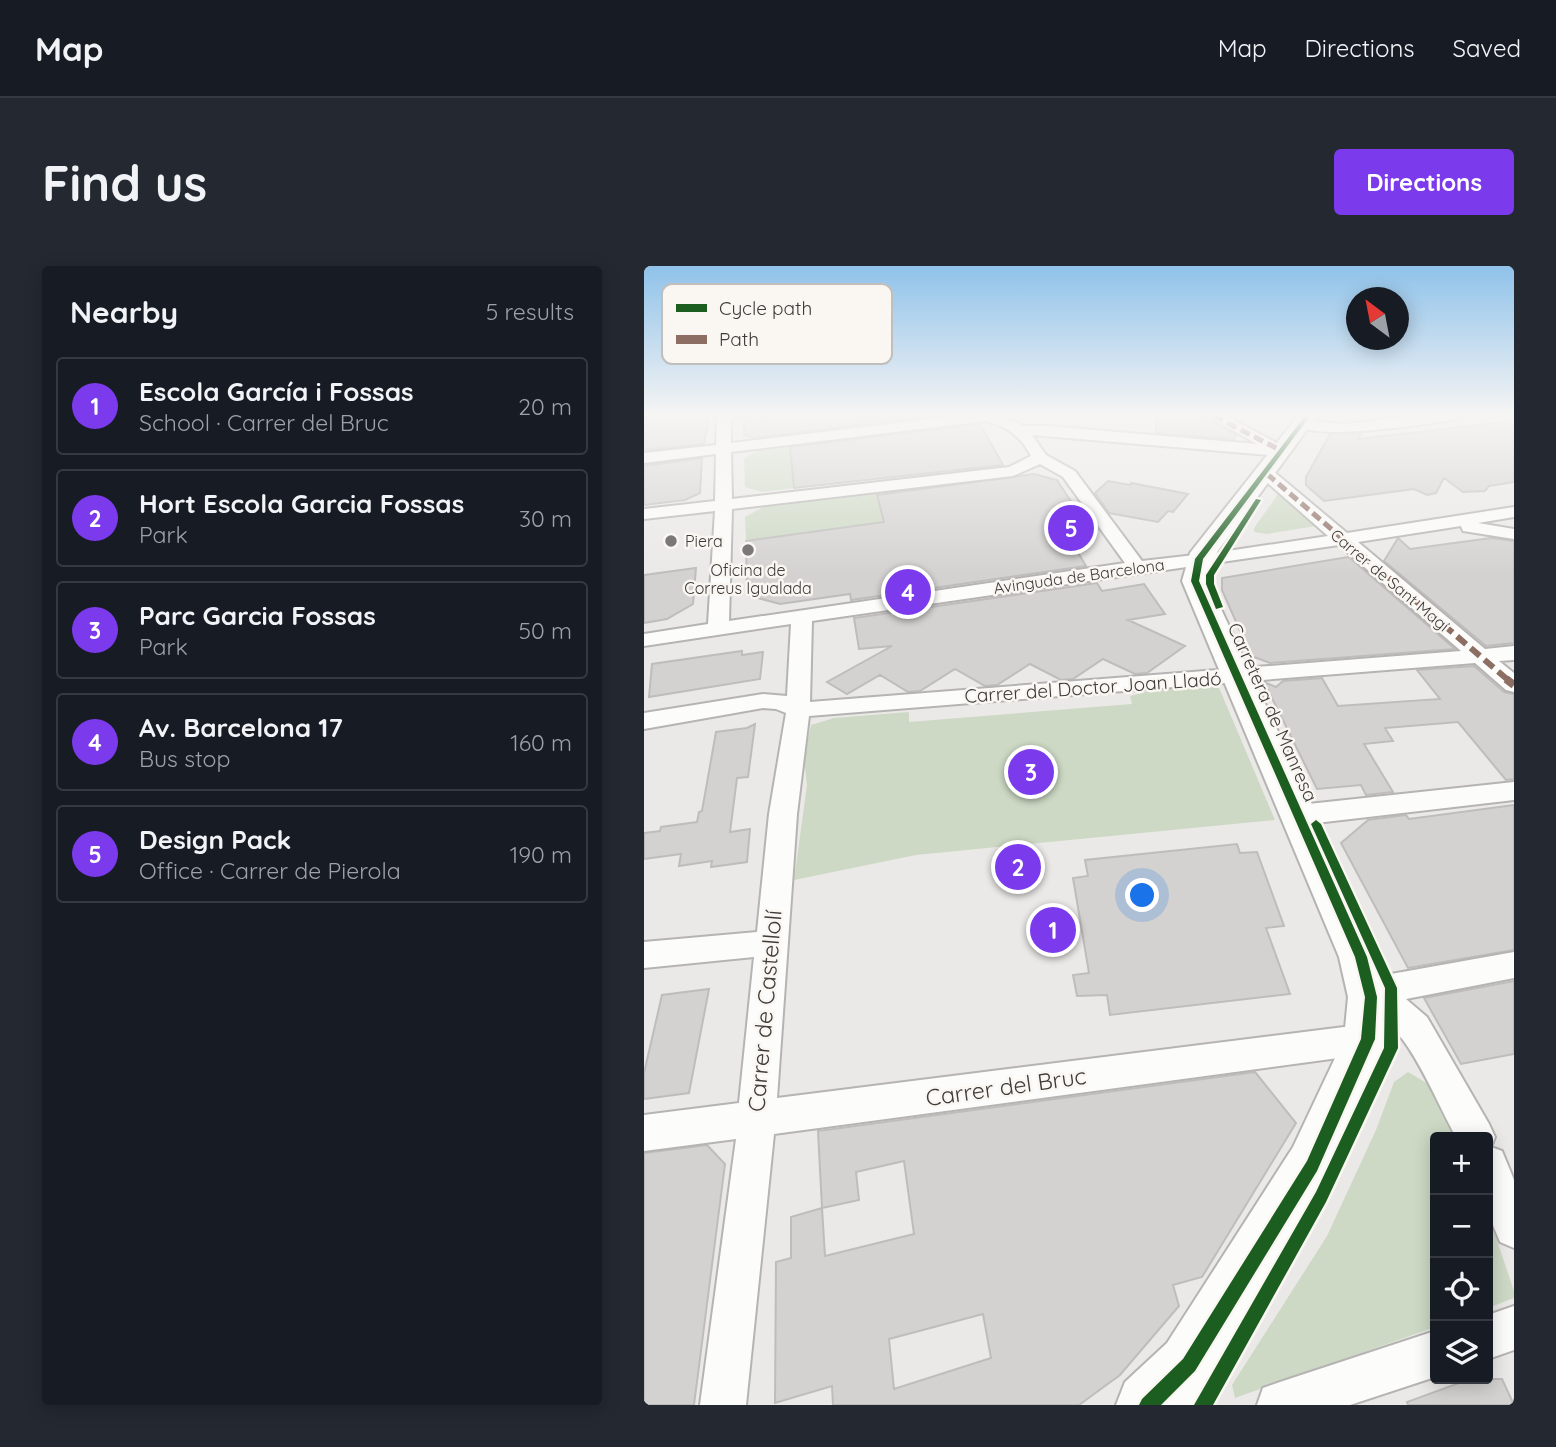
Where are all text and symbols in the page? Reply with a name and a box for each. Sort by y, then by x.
text: Map [35,28,103,69]
text: Map [1218,33,1267,63]
text: Directions [1305,33,1415,63]
text: Saved [1453,33,1521,63]
button: Directions [1334,149,1514,215]
text: Find us [42,152,207,213]
legend [662,284,892,364]
north arrow [1346,287,1409,350]
text: Nearby [70,293,178,331]
text: Cycle path [719,296,812,320]
text: 5 results [486,297,574,326]
text: Path [719,327,759,351]
text: Escola García i Fossas [139,375,414,408]
text: 1 [91,392,99,421]
text: 20 m [518,392,572,421]
text: School · Carrer del Bruc [139,408,389,437]
text: Hort Escola Garcia Fossas [139,487,464,520]
pin: 5 [1048,502,1094,554]
text: 2 [88,504,102,533]
text: 30 m [519,504,572,533]
text: Park [139,520,188,549]
street label: Carrer de Sant Magí [1327,524,1454,636]
place label: Piera [685,531,723,551]
marker: Piera [663,533,679,549]
marker: Oficina de Correus Igualada [740,542,756,558]
street label: Avinguda de Barcelona [992,554,1166,598]
place label: Oficina de Correus Igualada [684,560,812,598]
pin: 4 [885,566,931,618]
text: Parc Garcia Fossas [139,599,376,632]
text: 3 [89,616,101,645]
text: 50 m [519,616,572,645]
street label: Carretera de Manresa [1223,619,1323,805]
text: Park [139,632,188,661]
street label: Carrer del Doctor Joan Lladó [964,666,1222,708]
text: Av. Barcelona 17 [139,711,343,744]
text: 4 [88,728,102,757]
text: 160 m [510,728,572,757]
text: Bus stop [139,744,230,773]
pin: 3 [1008,746,1054,798]
text: Design Pack [139,823,291,856]
text: 5 [88,840,102,869]
text: 190 m [510,840,572,869]
pin: 2 [995,841,1041,893]
text: Office · Carrer de Pierola [139,856,401,885]
your location [1125,878,1159,912]
pin: 1 [1030,904,1076,956]
street label: Carrer de Castellolí [741,909,788,1113]
street label: Carrer del Bruc [924,1061,1088,1112]
map controls [1430,1132,1493,1384]
button: + [1430,1132,1493,1195]
button: − [1430,1195,1493,1258]
button: locate [1430,1258,1493,1321]
button: layers [1430,1321,1493,1384]

